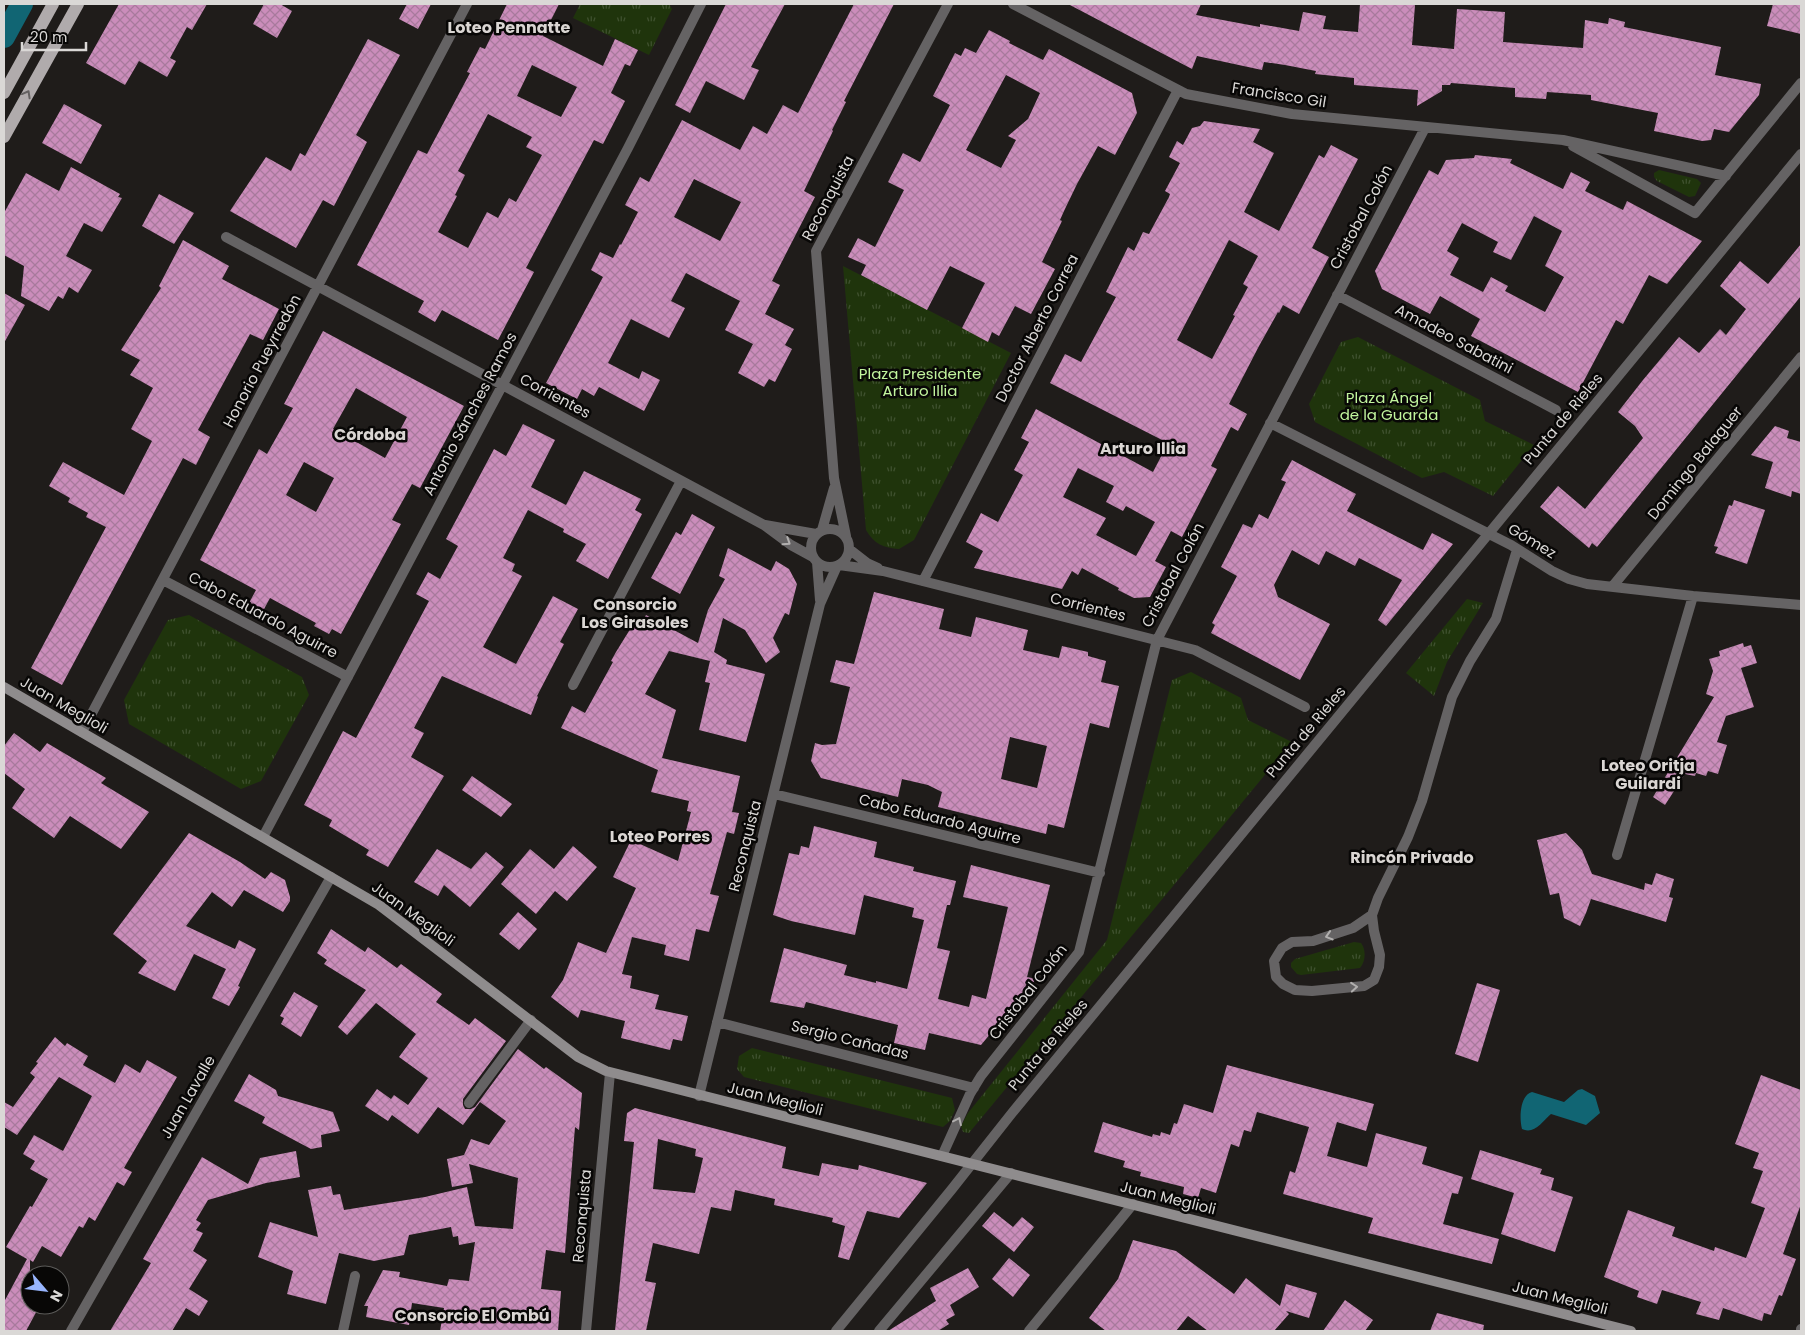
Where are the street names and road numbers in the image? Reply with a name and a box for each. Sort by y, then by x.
street label: Francisco Gil [1230,77,1328,112]
street label: Reconquista [796,152,859,244]
street label: Cristobal Colón [1324,161,1397,273]
street label: Doctor Alberto Correa [990,250,1083,405]
street label: Honorio Pueyrredón [218,291,306,431]
street label: Amadeo Sabatini [1392,299,1517,378]
street label: Antonio Sánches Ramos [418,328,522,499]
street label: Corrientes [516,368,595,423]
street label: Punta de Rieles [1518,368,1607,469]
street label: Domingo Balaguer [1642,401,1747,524]
street label: Gómez [1504,518,1560,563]
street label: Cristobal Colón [1136,519,1209,631]
street label: Cabo Eduardo Aguirre [185,566,342,663]
street label: Corrientes [1048,587,1128,626]
street label: Juan Meglioli [17,671,112,738]
street label: Punta de Rieles [1261,681,1350,782]
street label: Cabo Eduardo Aguirre [857,788,1023,849]
street label: Reconquista [723,798,766,894]
street label: Juan Meglioli [367,876,459,951]
street label: Cristobal Colón [984,940,1072,1044]
street label: Punta de Rieles [1003,994,1092,1095]
street label: Sergio Cañadas [789,1015,911,1064]
street label: Juan Lavalle [155,1051,220,1142]
street label: Juan Meglioli [725,1076,825,1121]
street label: Reconquista [567,1168,596,1263]
street label: Juan Meglioli [1118,1175,1218,1220]
street label: Juan Meglioli [1510,1275,1610,1320]

